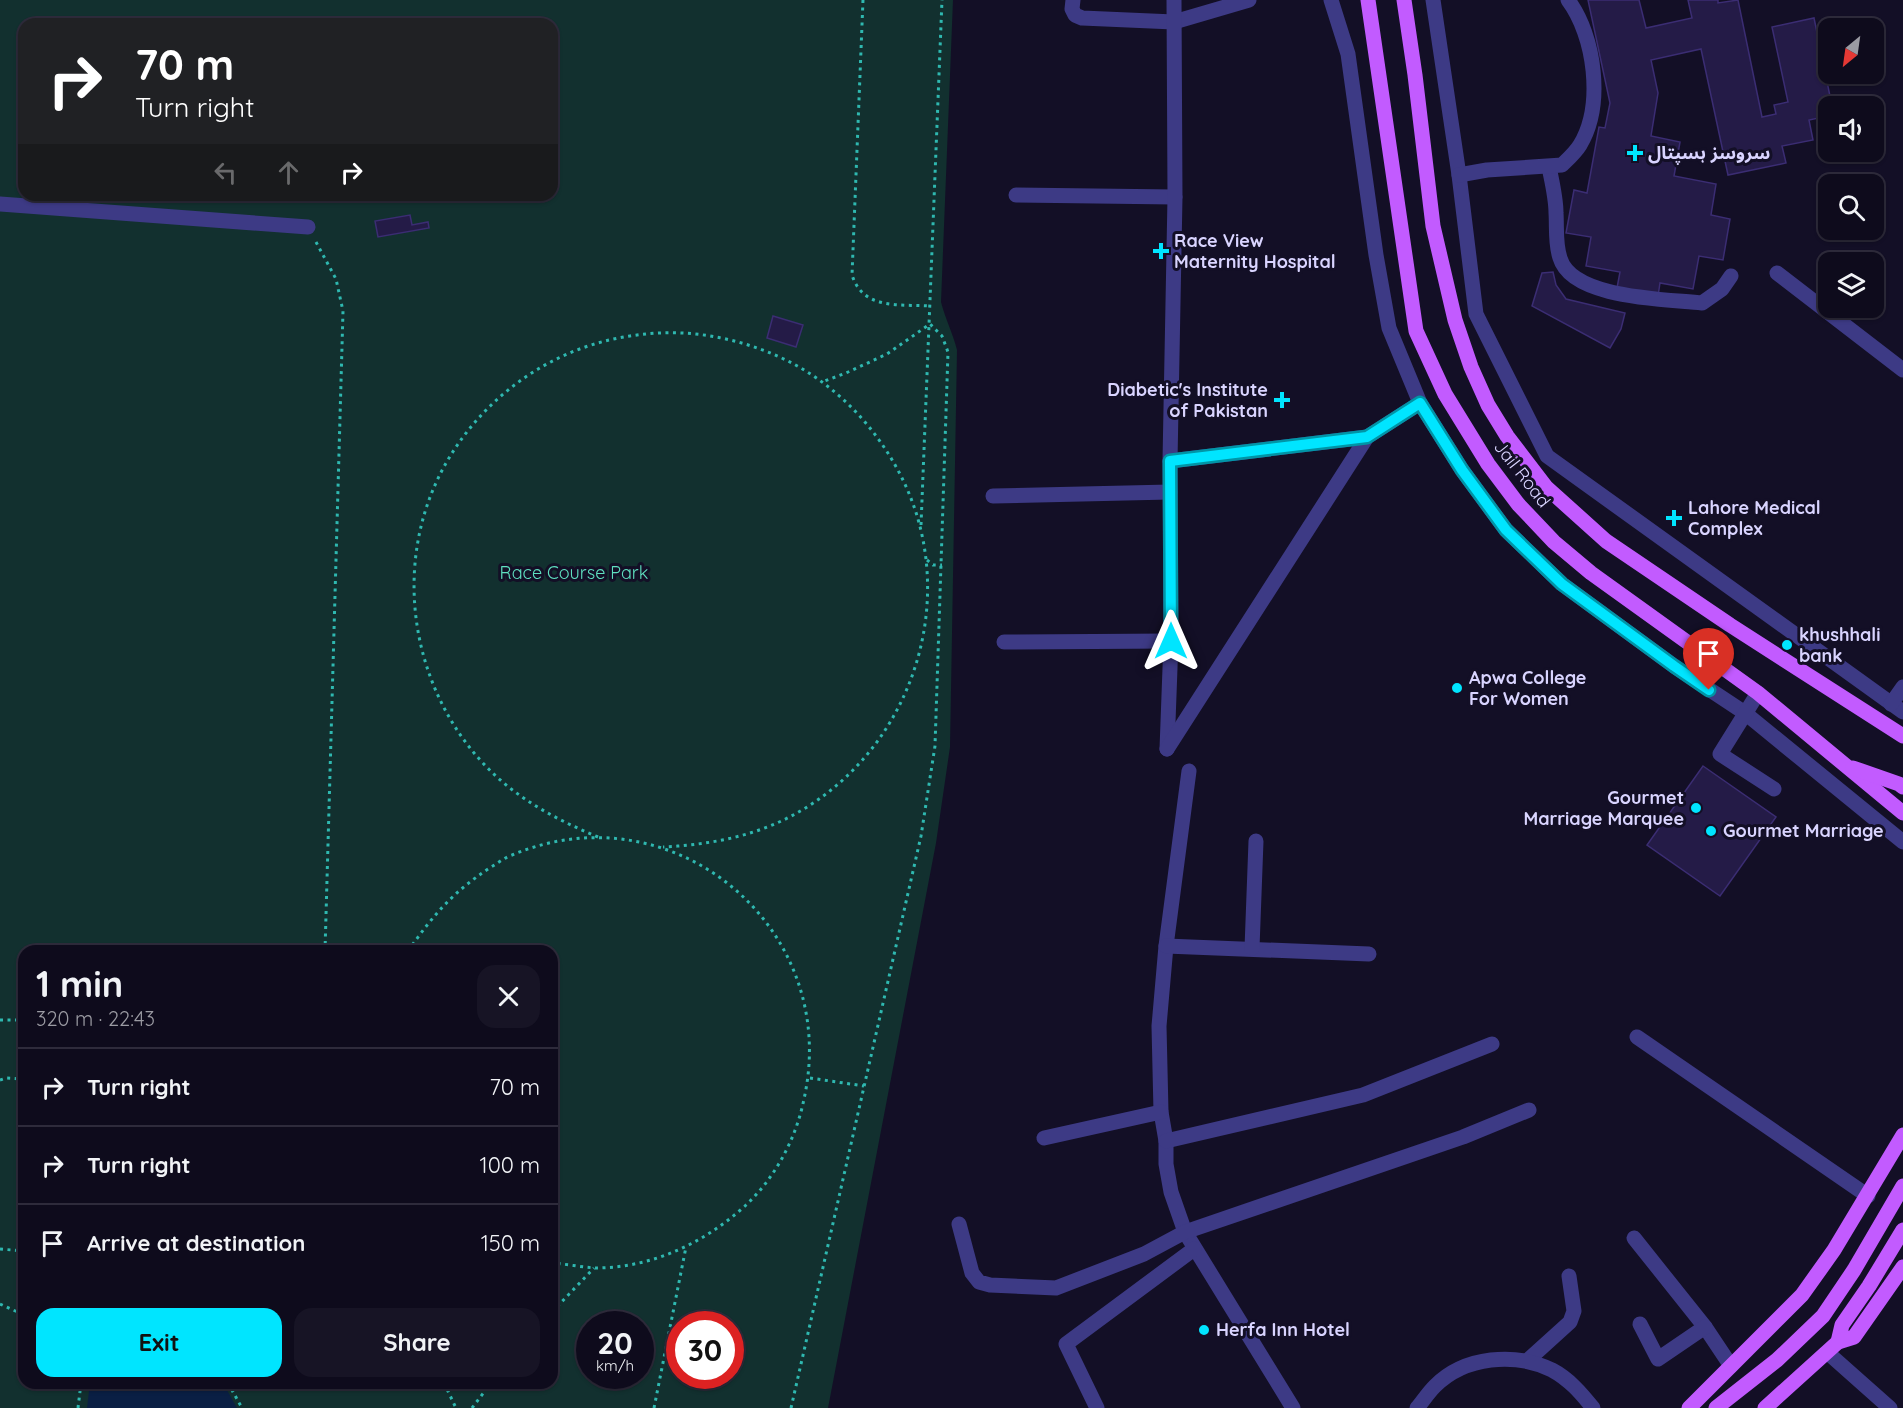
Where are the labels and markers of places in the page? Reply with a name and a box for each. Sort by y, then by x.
place label: سروسز ہسپتال [1648,141,1770,165]
marker: سروسز ہسپتال [1626,144,1644,162]
place label: Race View Maternity Hospital [1174,229,1336,273]
marker: Race View Maternity Hospital [1152,242,1170,260]
place label: Diabetic's Institute of Pakistan [1107,378,1268,422]
marker: Diabetic's Institute of Pakistan [1273,391,1291,409]
place label: Lahore Medical Complex [1688,496,1821,540]
marker: Lahore Medical Complex [1665,509,1683,527]
place label: khushhali bank [1799,623,1880,667]
pin [1683,628,1734,690]
marker: khushhali bank [1780,638,1794,652]
place label: Apwa College For Women [1469,666,1586,710]
marker: Apwa College For Women [1450,681,1464,695]
place label: Gourmet Marriage Marquee [1523,786,1684,830]
marker: Gourmet Marriage Marquee [1689,801,1703,815]
place label: Gourmet Marriage [1723,819,1884,842]
marker: Gourmet Marriage [1704,824,1718,838]
place label: Herfa Inn Hotel [1216,1318,1350,1341]
marker: Herfa Inn Hotel [1197,1323,1211,1337]

